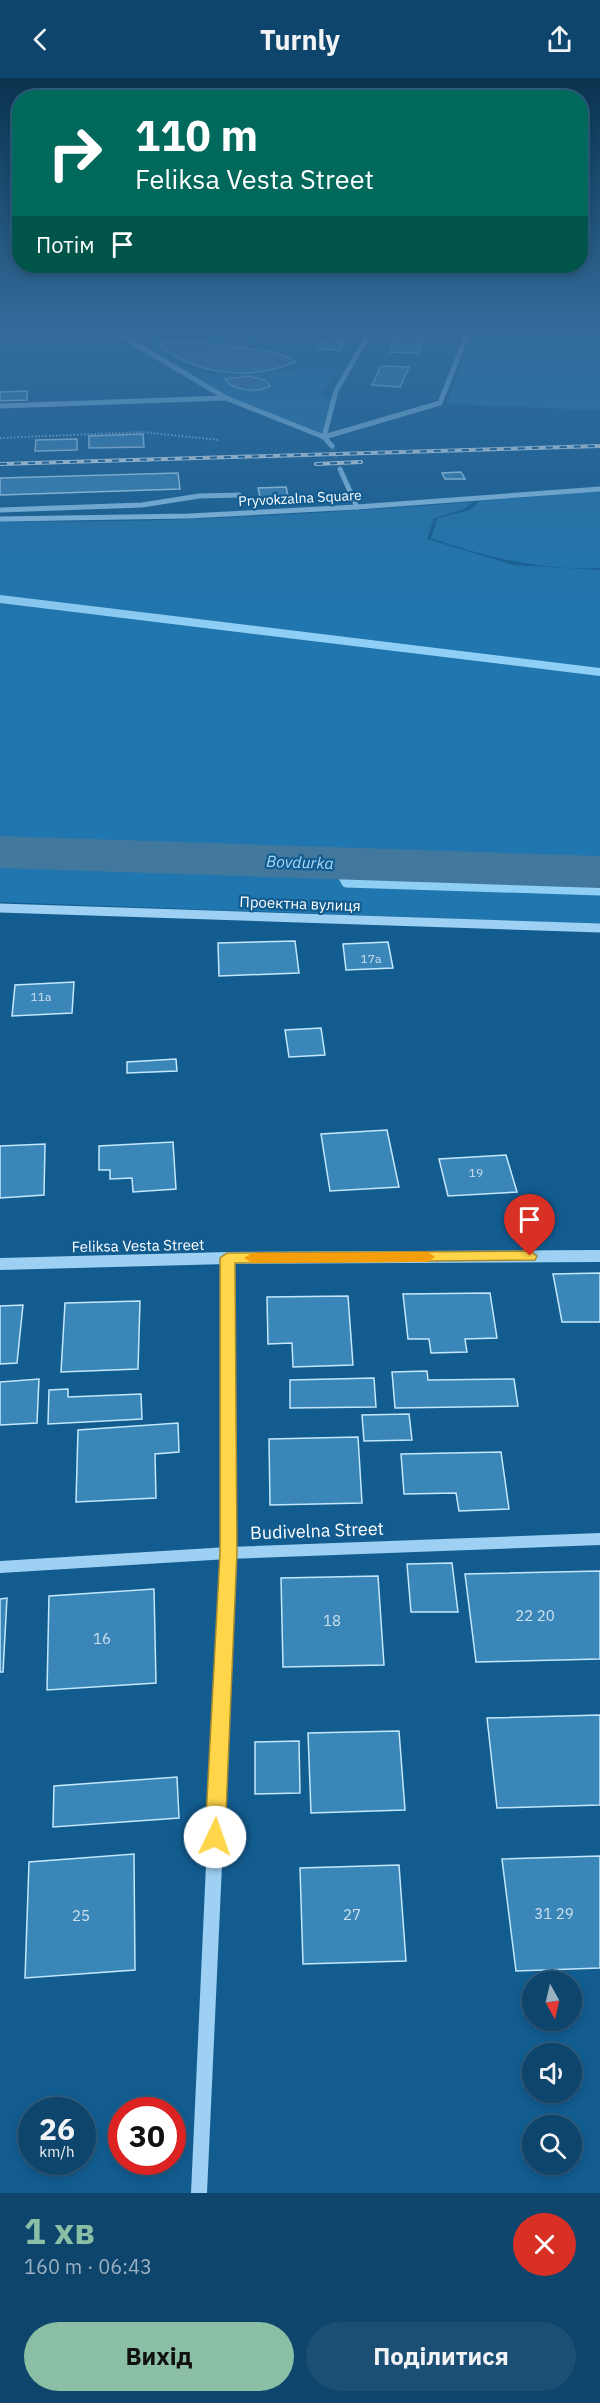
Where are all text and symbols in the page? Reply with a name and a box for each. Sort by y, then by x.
text: Turnly [260,22,340,57]
icon: back [24,23,57,56]
icon: share [543,23,576,56]
text: 110 m [135,108,258,163]
icon: right [36,114,114,192]
text: Feliksa Vesta Street [135,161,374,196]
icon: arrive [106,228,139,261]
text: Потім [36,230,94,259]
street label: Pryvokzalna Square [238,486,362,510]
water label: Bovdurka [266,851,334,873]
street label: Проектна вулиця [239,892,361,915]
house number: 17а [361,951,382,966]
house number: 11а [31,989,52,1004]
house number: 19 [469,1165,483,1180]
pin [504,1194,555,1256]
icon: arrive [513,1203,546,1236]
street label: Feliksa Vesta Street [71,1235,205,1256]
street label: Budivelna Street [250,1517,384,1544]
house number: 22 20 [515,1606,555,1625]
house number: 18 [323,1611,341,1630]
house number: 16 [93,1629,111,1648]
position arrow [183,1805,247,1869]
house number: 31 29 [534,1904,574,1923]
house number: 27 [343,1905,361,1924]
house number: 25 [72,1906,90,1925]
north arrow [522,1971,582,2031]
map controls [522,1971,582,2175]
button: sound [522,2043,582,2103]
speed limit sign: 30 [108,2097,186,2175]
text: 26 [39,2109,75,2148]
button: search [522,2115,582,2175]
text: km/h [39,2142,75,2161]
text: 1 хв [24,2207,95,2254]
button: close [513,2213,576,2276]
text: 160 m · 06:43 [24,2253,152,2280]
button: Вихід [24,2322,294,2391]
button: Поділитися [306,2322,576,2391]

